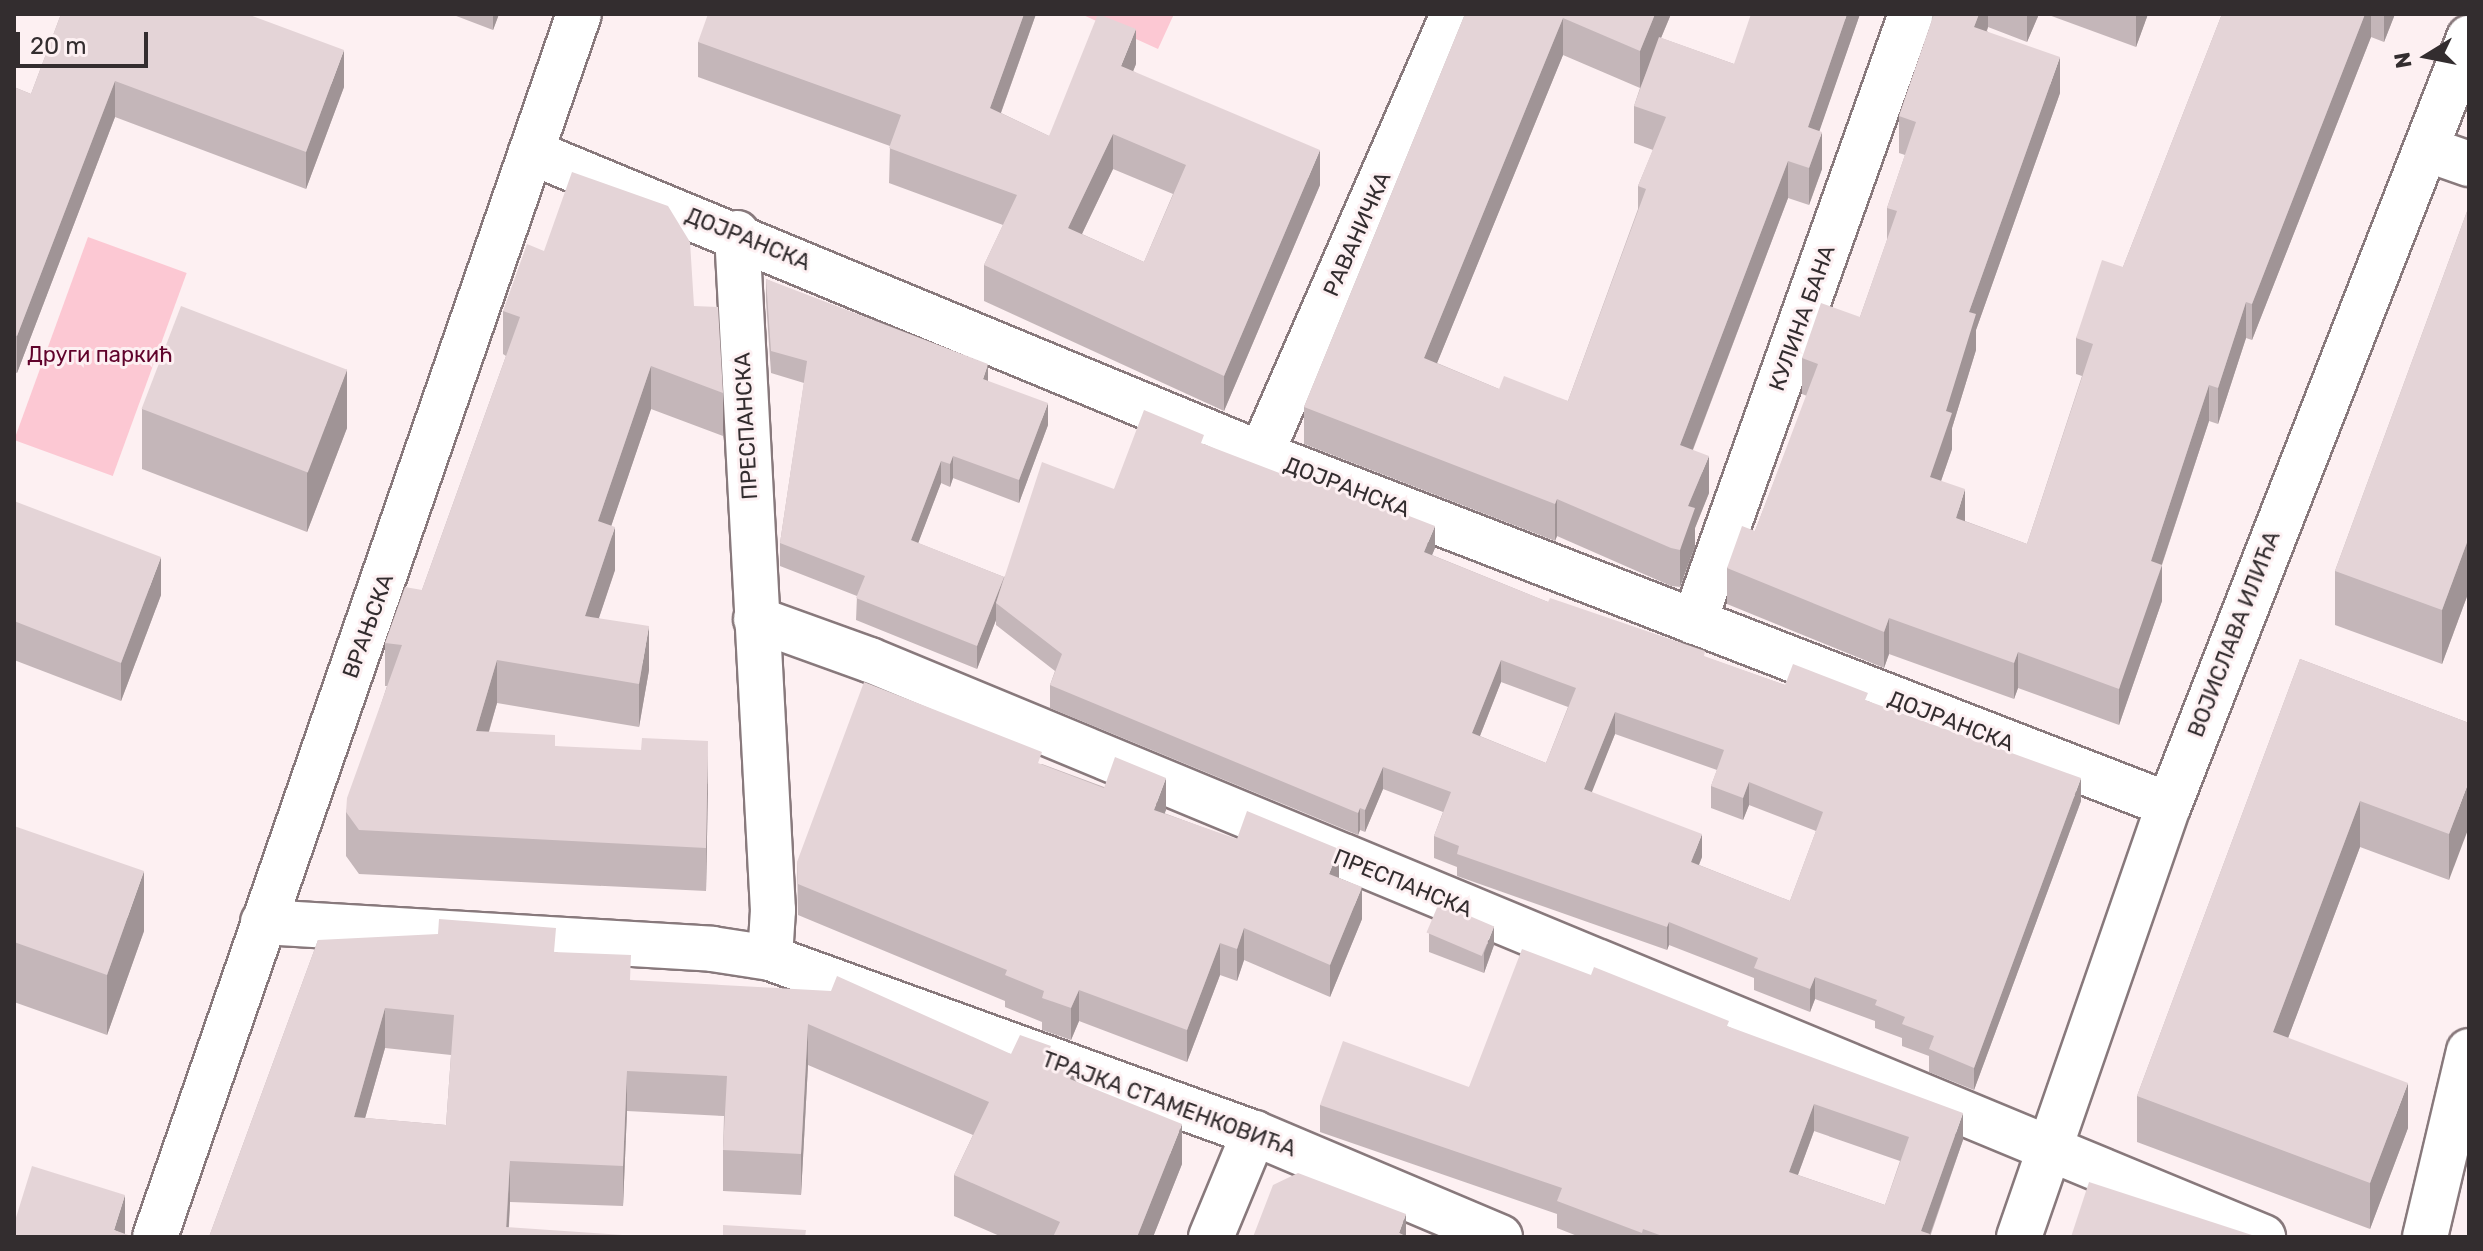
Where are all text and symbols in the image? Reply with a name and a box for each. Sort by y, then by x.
scale bar [20,16,152,66]
north arrow [2387,16,2467,96]
text: 20 m [30,32,87,60]
text: N [2388,50,2418,70]
street label: РАВАНИЧКА [1318,168,1396,300]
street label: ДОЈРАНСКА [682,202,814,276]
street label: КУЛИНА БАНА [1763,241,1841,395]
park label: Други паркић [27,342,173,368]
street label: ПРЕСПАНСКА [729,352,763,500]
street label: ДОЈРАНСКА [1280,451,1414,523]
street label: ВОЈИСЛАВА ИЛИЋА [2183,527,2285,741]
street label: ВРАЊСКА [337,570,399,682]
street label: ДОЈРАНСКА [1884,685,2018,757]
street label: ПРЕСПАНСКА [1330,843,1476,923]
street label: ТРАЈКА СТАМЕНКОВИЋА [1038,1046,1300,1162]

